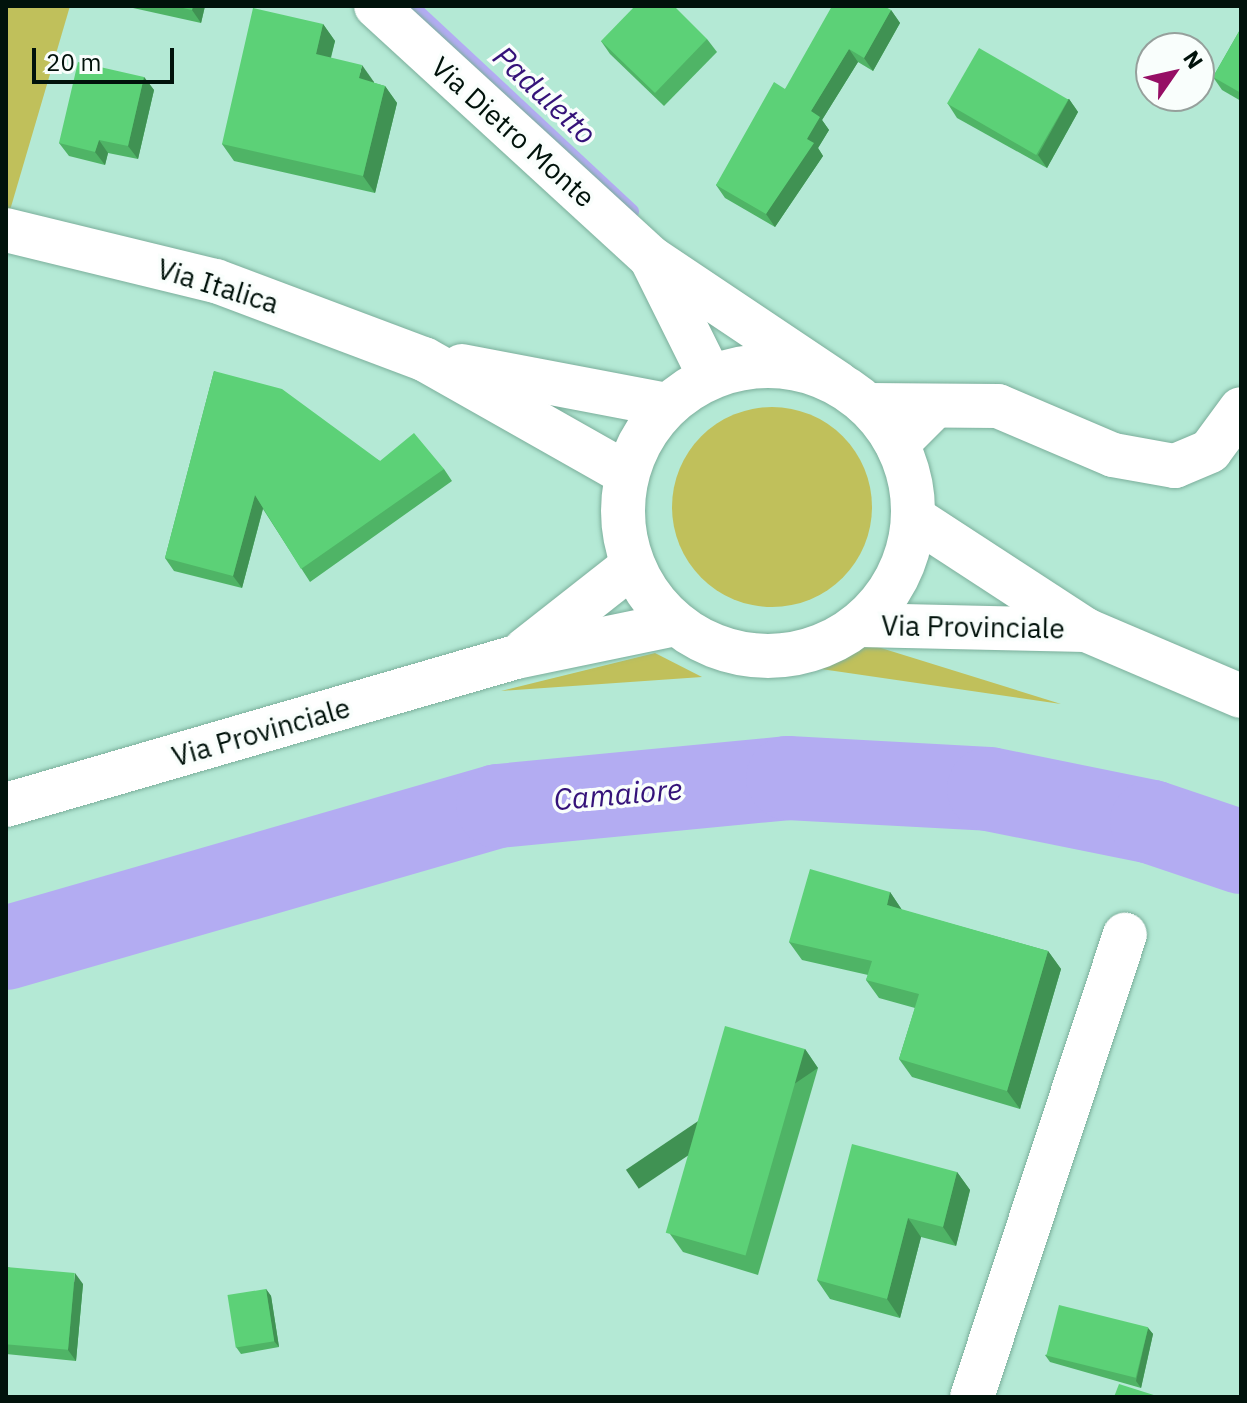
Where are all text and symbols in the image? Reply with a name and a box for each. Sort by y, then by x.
scale bar [36,32,178,82]
north arrow [1135,32,1215,112]
water label: Paduletto [486,38,604,152]
text: N [1177,45,1210,74]
text: 20 m [46,46,101,78]
street label: Via Dietro Monte [424,50,602,214]
street label: Via Italica [153,252,283,320]
street label: Via Provinciale [881,609,1065,645]
street label: Via Provinciale [168,691,354,773]
water label: Camaiore [552,770,684,818]

